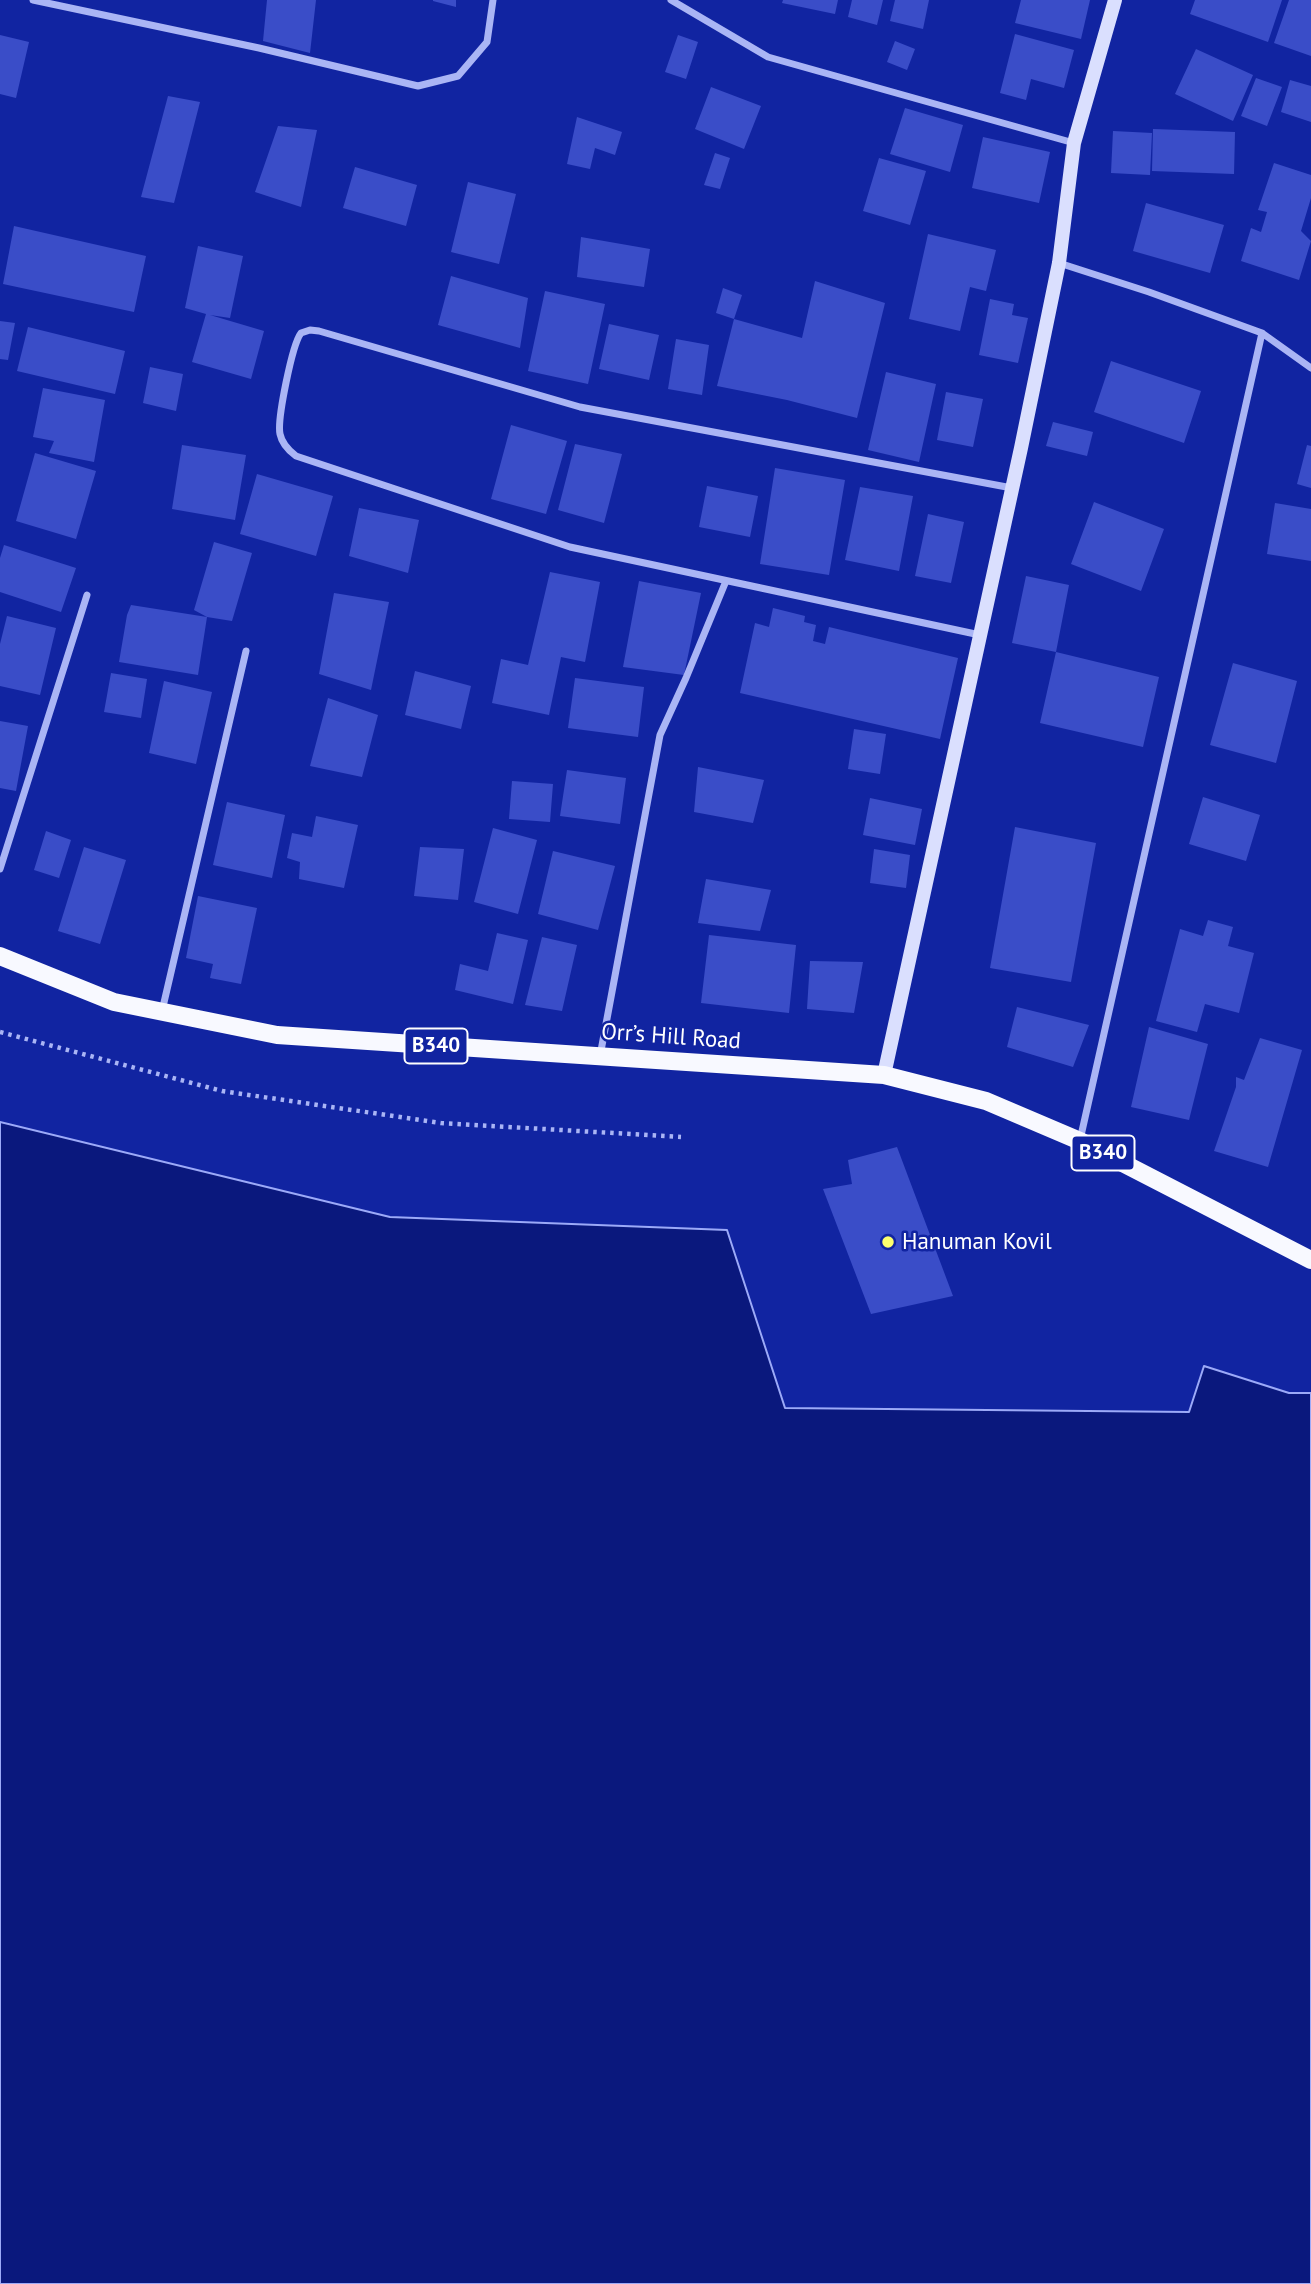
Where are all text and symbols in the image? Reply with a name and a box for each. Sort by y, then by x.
street label: Orr’s Hill Road [600,1018,742,1056]
road number: B340 [404,1028,467,1064]
road number: B340 [1072,1136,1134,1170]
place label: Hanuman Kovil [902,1228,1052,1256]
marker: Hanuman Kovil [880,1234,896,1250]

